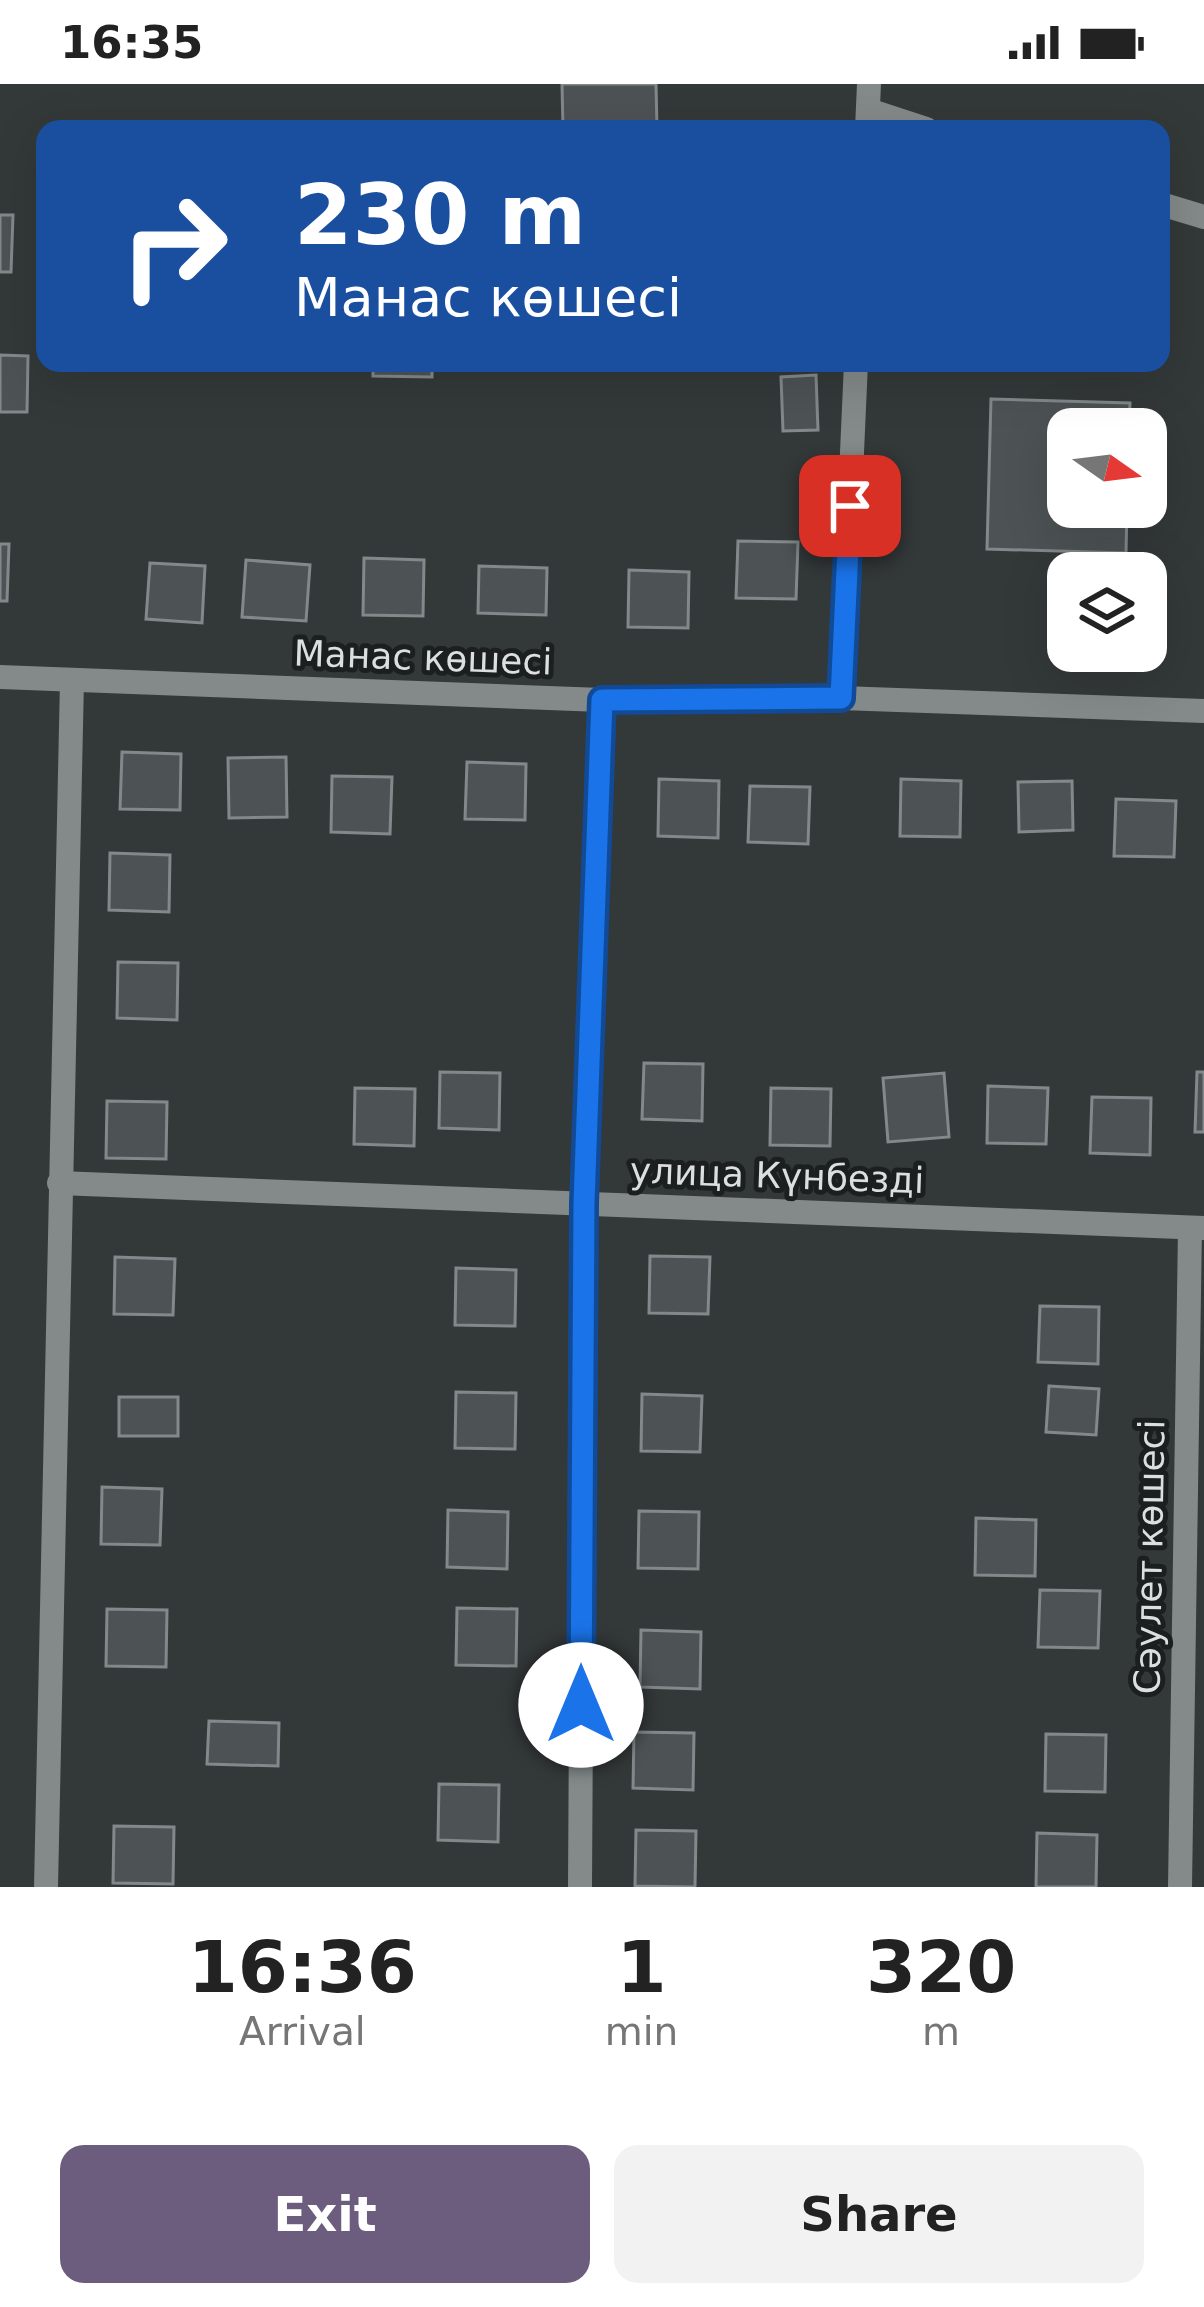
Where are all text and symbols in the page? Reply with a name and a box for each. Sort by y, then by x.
text: 16:35 [60,16,203,69]
text: 230 m [294,166,586,264]
icon: right [96,168,252,324]
text: Манас көшесі [294,266,682,329]
north arrow [1047,408,1167,528]
map controls [1047,408,1167,672]
pin [799,455,901,557]
icon: arrive [817,473,883,539]
button: layers [1047,552,1167,672]
street label: Манас көшесі [293,632,553,682]
street label: улица Күнбезді [629,1150,925,1201]
street label: Сәулет көшесі [1127,1419,1172,1695]
position arrow [518,1642,644,1768]
text: 16:36 [188,1925,417,2009]
text: 1 [616,1925,666,2009]
text: 320 [866,1925,1016,2009]
text: Arrival [239,2009,366,2054]
text: min [605,2009,678,2054]
text: m [922,2009,960,2054]
button: Exit [60,2145,590,2283]
button: Share [614,2145,1144,2283]

